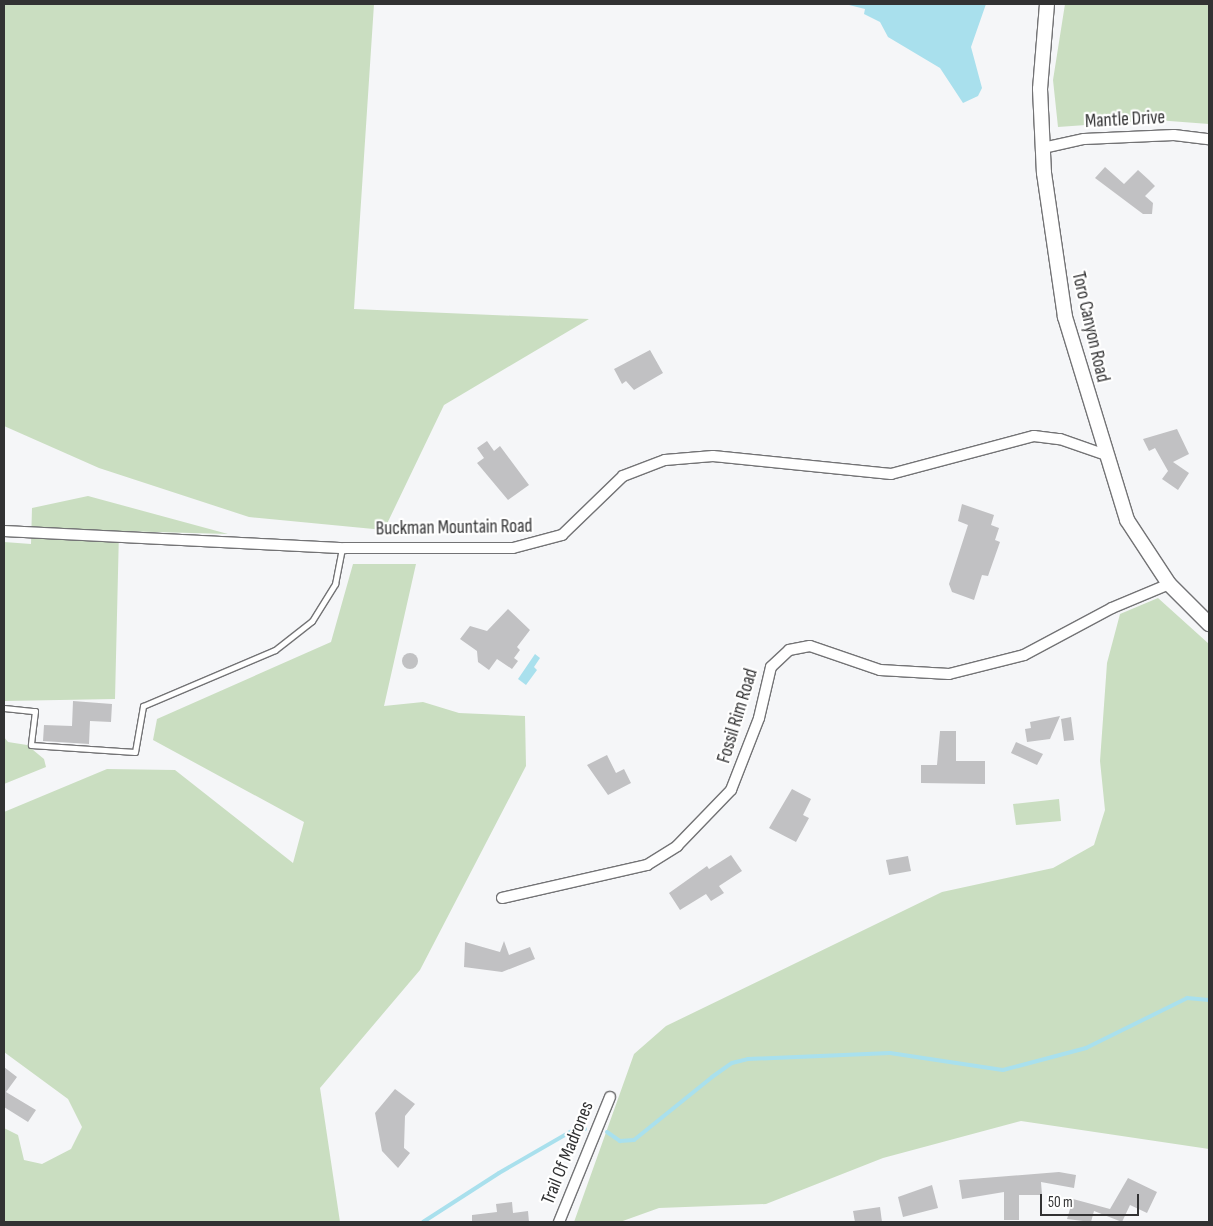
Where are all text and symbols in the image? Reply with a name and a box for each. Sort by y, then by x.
street label: Mantle Drive [1084,107,1166,133]
street label: Toro Canyon Road [1066,270,1114,384]
street label: Buckman Mountain Road [375,515,533,541]
street label: Fossil Rim Road [713,666,763,766]
street label: Trail Of Madrones [537,1098,599,1208]
scale bar [1043,1184,1142,1216]
text: 50 m [1048,1193,1073,1212]

